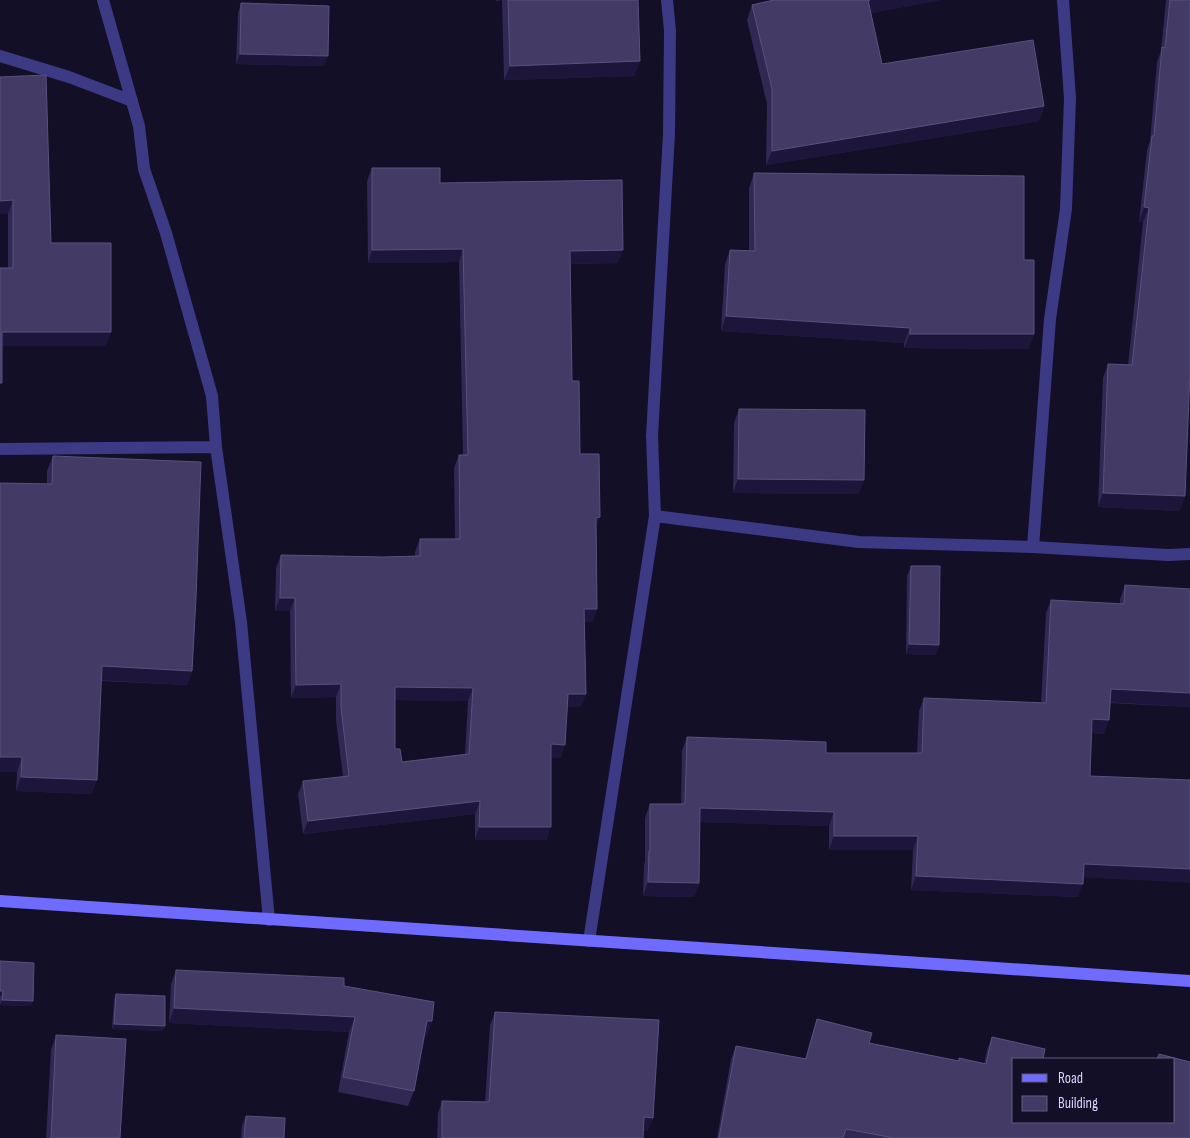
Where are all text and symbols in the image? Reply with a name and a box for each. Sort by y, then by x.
legend [1012,1058,1175,1123]
text: Road [1058,1069,1083,1088]
text: Building [1058,1094,1098,1113]

